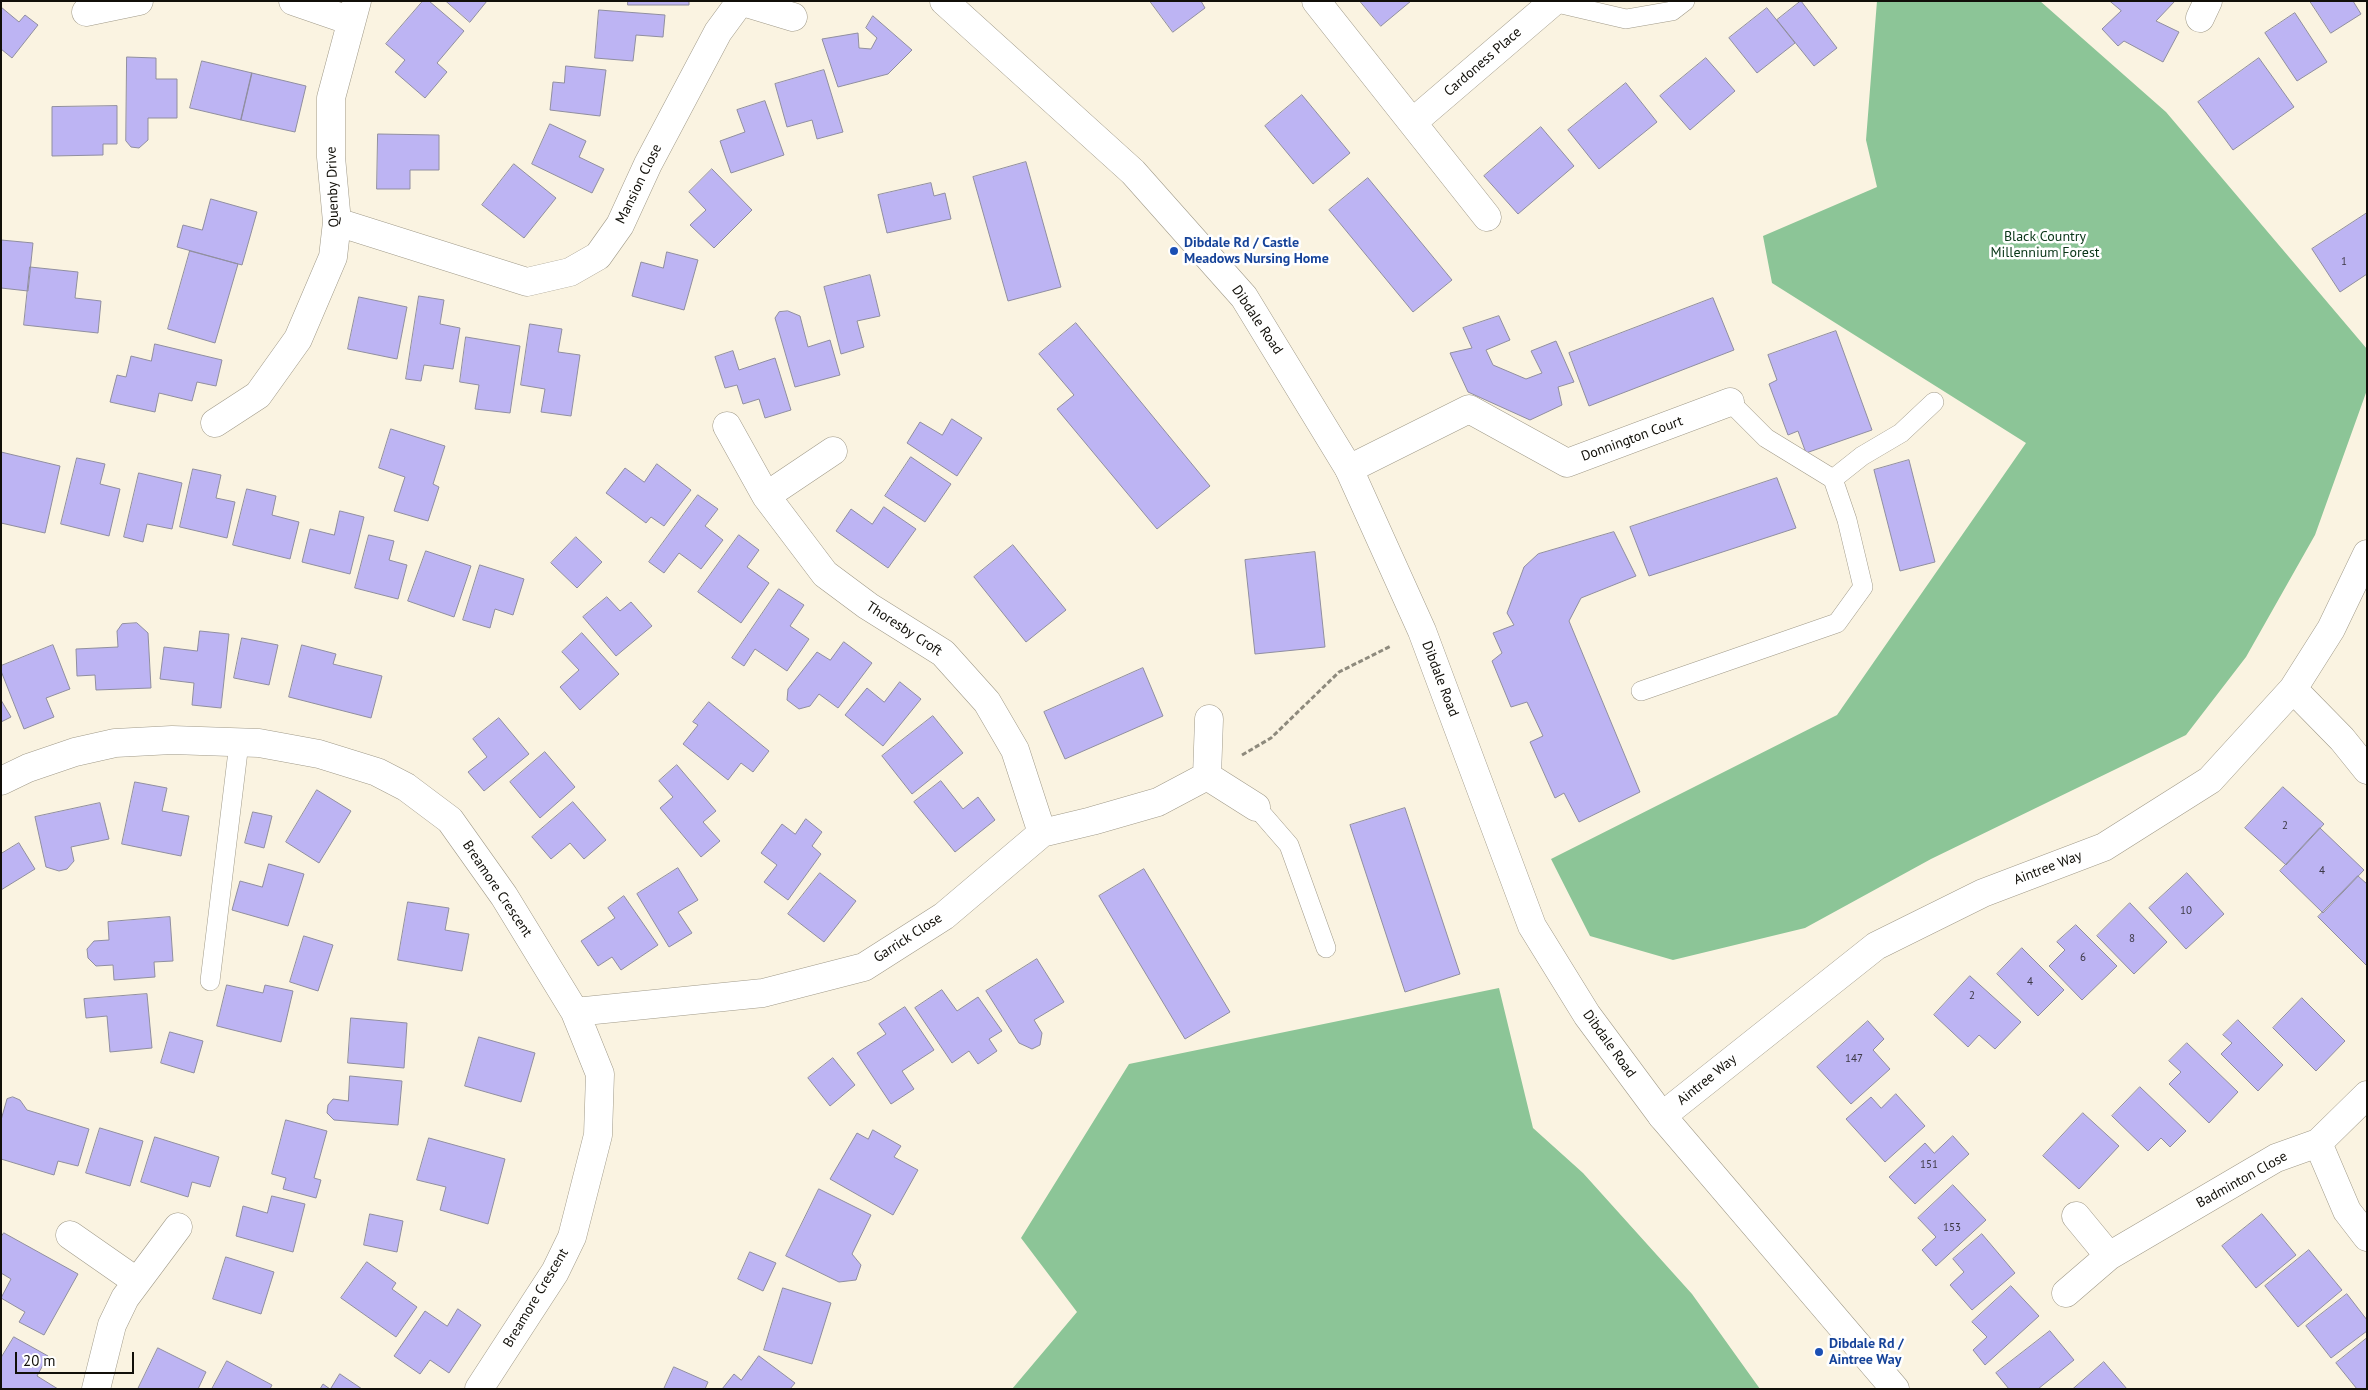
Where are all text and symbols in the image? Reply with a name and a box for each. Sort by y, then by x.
street label: Cardoness Place [1441,24,1525,100]
street label: Mansion Close [612,141,666,227]
street label: Quenby Drive [323,146,343,228]
park label: Black Country Millennium Forest [1990,229,2100,262]
place label: Dibdale Rd / Castle Meadows Nursing Home [1184,235,1329,268]
marker: Dibdale Rd / Castle Meadows Nursing Home [1168,245,1180,257]
house number: 1 [2341,255,2347,269]
street label: Dibdale Road [1228,282,1286,358]
street label: Donnington Court [1579,413,1685,465]
street label: Thoresby Croft [863,598,945,660]
street label: Dibdale Road [1418,639,1462,719]
house number: 2 [2282,819,2288,833]
street label: Breamore Crescent [459,838,535,940]
street label: Aintree Way [2012,847,2084,889]
house number: 4 [2319,864,2325,878]
house number: 10 [2180,904,2192,918]
street label: Garrick Close [871,910,945,966]
house number: 8 [2129,932,2135,946]
house number: 6 [2080,951,2086,965]
house number: 4 [2027,975,2033,989]
house number: 2 [1969,989,1975,1003]
street label: Dibdale Road [1579,1007,1639,1081]
street label: Aintree Way [1674,1051,1740,1109]
house number: 147 [1845,1052,1863,1066]
street label: Badminton Close [2194,1148,2290,1212]
house number: 151 [1920,1158,1938,1172]
house number: 153 [1943,1221,1961,1235]
street label: Breamore Crescent [500,1245,572,1351]
place label: Dibdale Rd / Aintree Way [1829,1336,1904,1368]
scale bar [18,1342,136,1374]
marker: Dibdale Rd / Aintree Way [1813,1346,1825,1358]
text: 20 m [23,1351,56,1370]

